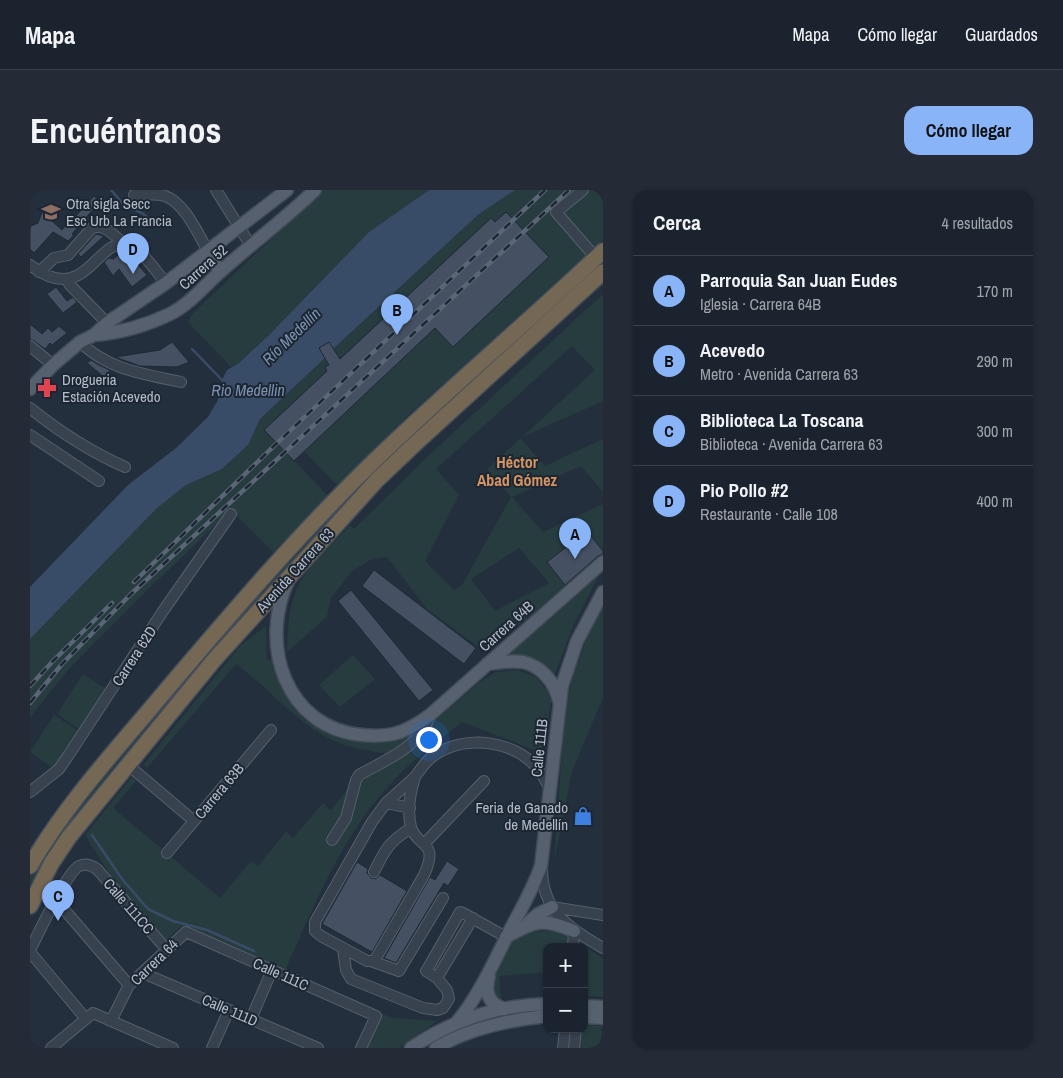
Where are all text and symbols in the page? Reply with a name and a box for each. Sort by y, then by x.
text: Mapa [25,19,75,51]
text: Mapa [792,22,829,47]
text: Cómo llegar [857,22,937,47]
text: Guardados [965,22,1038,47]
button: Cómo llegar [904,106,1033,155]
text: Encuéntranos [30,107,221,154]
place label: Otra sigla Secc Esc Urb La Francia [66,193,172,231]
school or university icon: Otra sigla Secc Esc Urb La Francia [40,201,62,223]
text: Cerca [653,208,701,237]
text: 4 resultados [942,212,1013,234]
pin: D [117,233,149,274]
street label: Carrera 52 [174,239,232,294]
text: Parroquia San Juan Eudes [700,267,897,293]
text: A [664,280,674,302]
text: 170 m [977,280,1013,302]
text: Iglesia · Carrera 64B [700,293,821,315]
pin: B [381,294,413,335]
water label: Río Medellín [257,303,325,369]
text: Acevedo [700,337,765,363]
text: B [664,350,674,372]
text: 290 m [977,350,1013,372]
text: Metro · Avenida Carrera 63 [700,363,858,385]
place label: Drogueria Estación Acevedo [62,369,161,407]
pharmacy icon: Drogueria Estación Acevedo [36,377,58,399]
water label: Rio Medellin [211,379,285,401]
text: Biblioteca La Toscana [700,407,863,433]
text: C [664,420,674,442]
text: 300 m [977,420,1013,442]
text: Biblioteca · Avenida Carrera 63 [700,433,883,455]
district label: Héctor Abad Gómez [477,451,558,491]
text: Pio Pollo #2 [700,477,788,503]
text: D [664,490,674,512]
text: 400 m [977,490,1013,512]
text: Restaurante · Calle 108 [700,503,838,525]
pin: A [559,518,591,559]
street label: Avenida Carrera 63 [251,523,339,618]
street label: Carrera 64B [474,596,538,656]
street label: Carrera 62D [107,622,161,690]
street label: Calle 111B [526,718,552,778]
your location [416,727,442,753]
street label: Carrera 63B [189,759,249,823]
place label: Feria de Ganado de Medellín [476,797,568,835]
shop icon: Feria de Ganado de Medellín [572,805,594,827]
street label: Calle 111CC [99,873,159,939]
pin: C [42,880,74,921]
street label: Carrera 64 [126,934,183,990]
map controls [543,943,588,1033]
button: + [543,943,588,988]
street label: Calle 111C [250,952,312,996]
button: − [543,988,588,1033]
street label: Calle 111D [199,989,261,1031]

